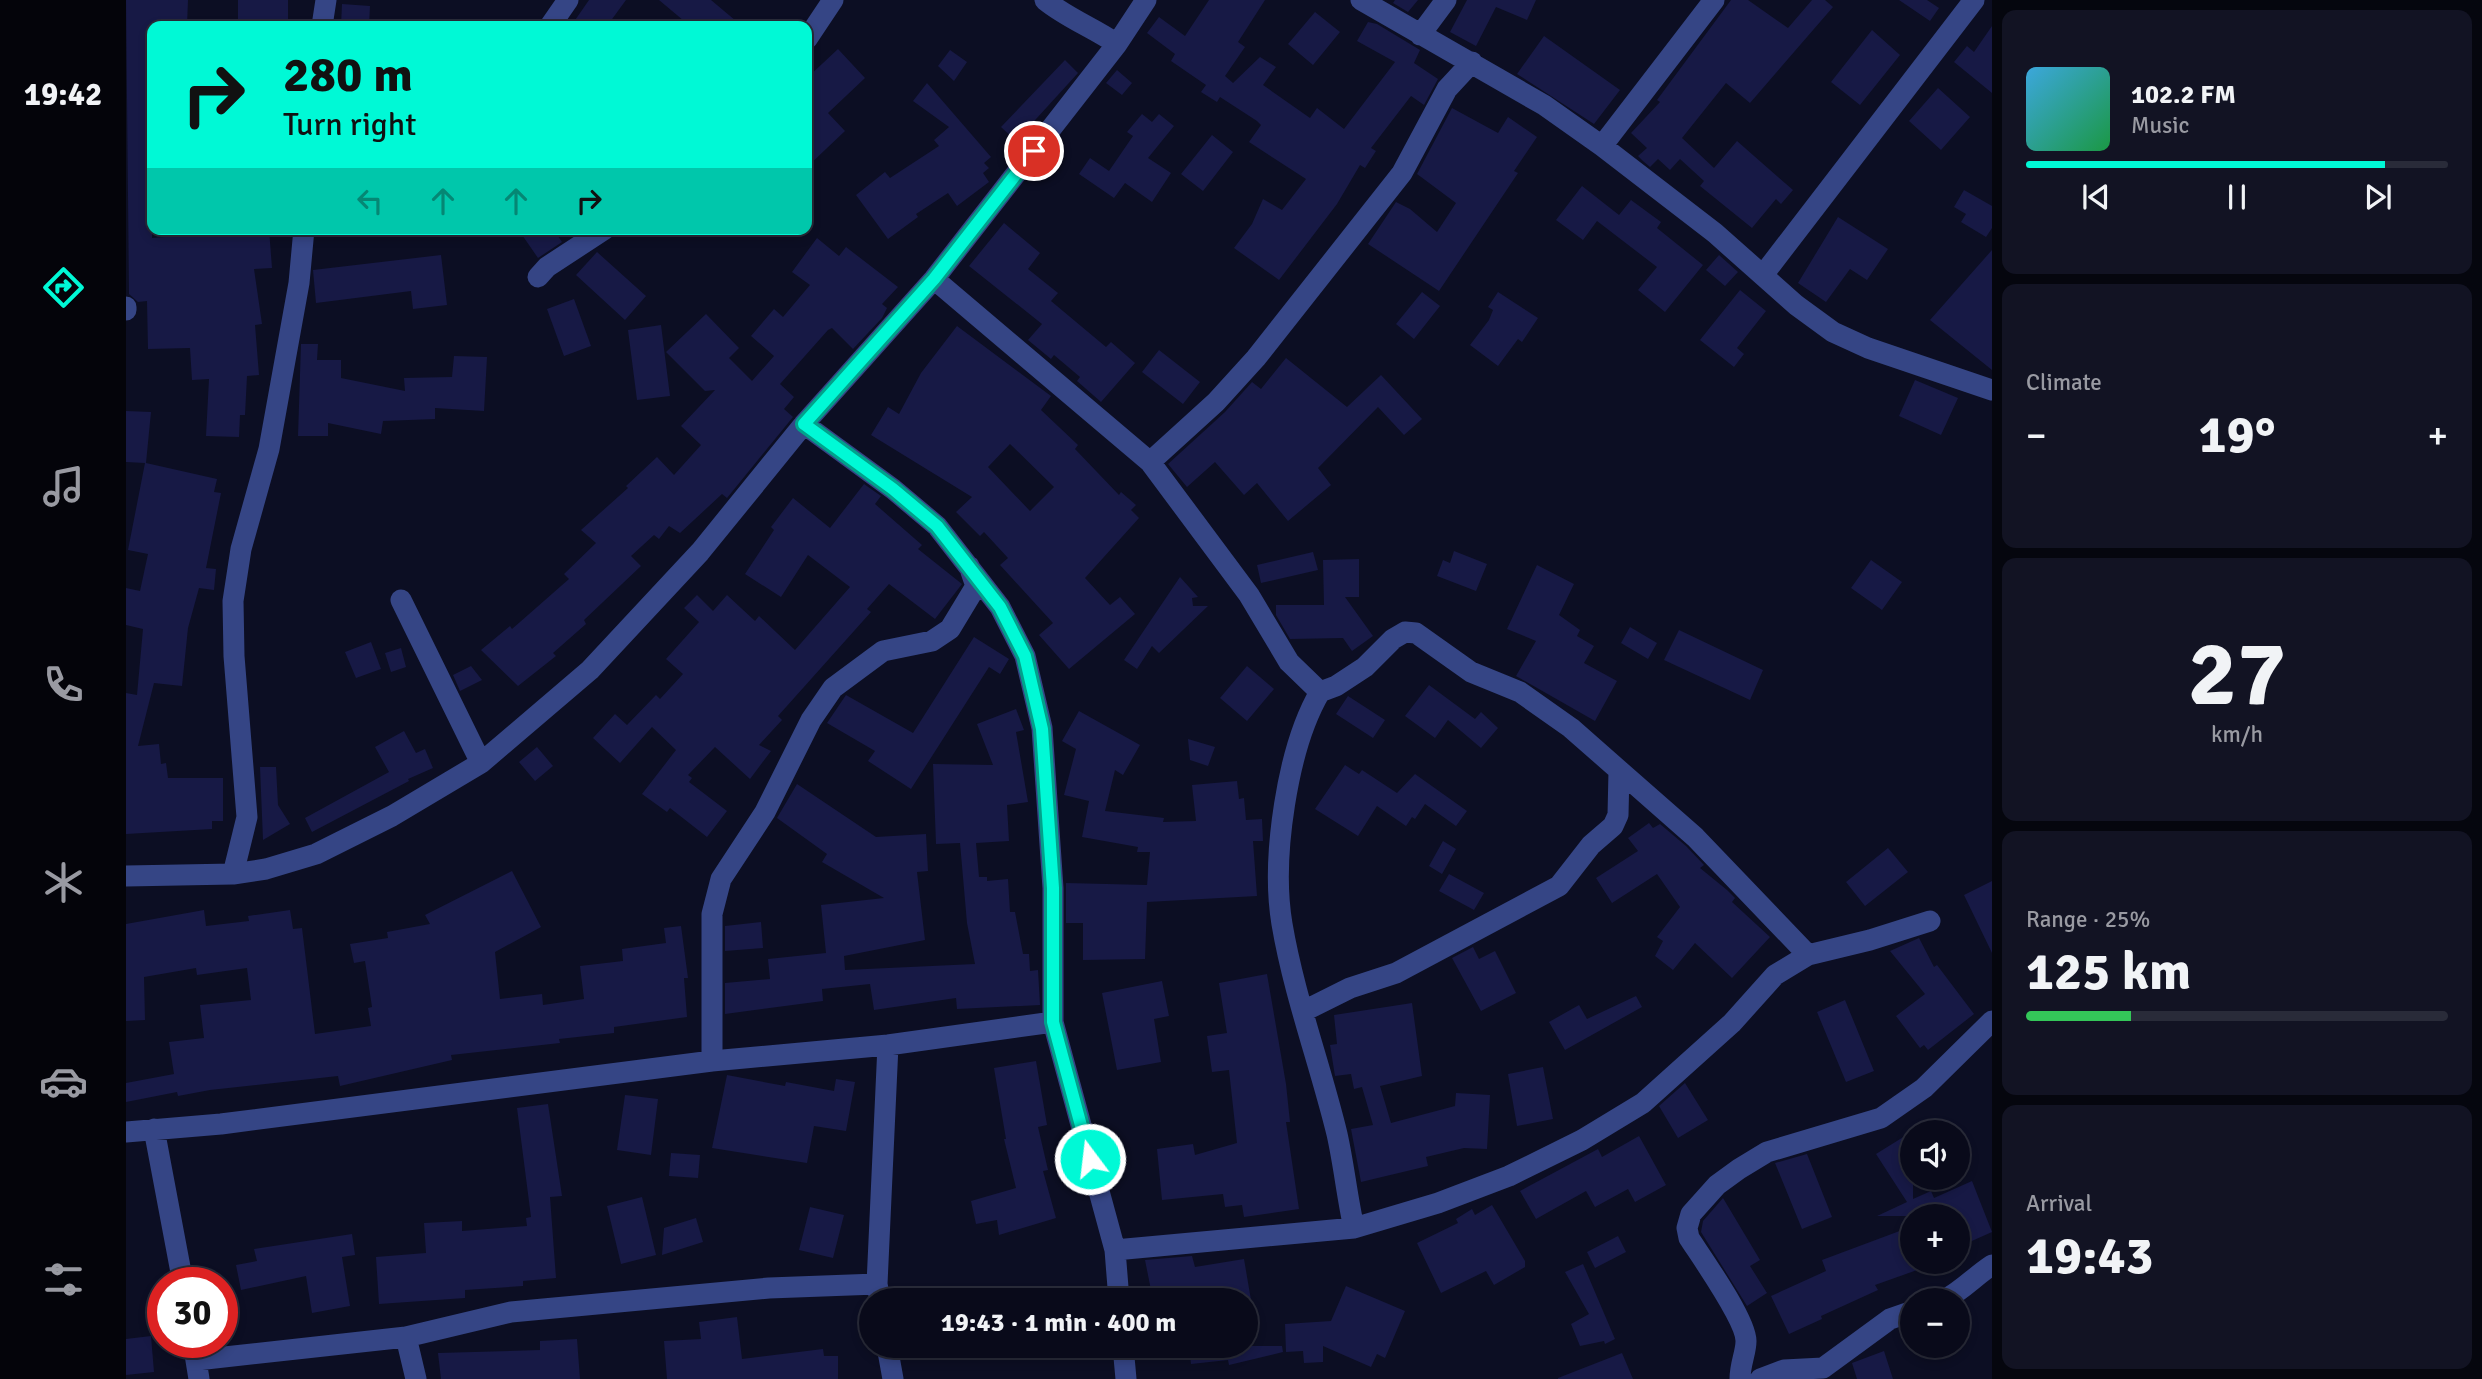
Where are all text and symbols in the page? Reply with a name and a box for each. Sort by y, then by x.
text: 280 m [283,45,413,105]
icon: right [168,49,259,140]
text: 19:42 [24,75,102,114]
text: 102.2 FM [2131,79,2236,111]
text: Turn right [283,105,416,144]
text: Music [2131,111,2189,140]
pin [1004,121,1064,181]
icon: arrive [1015,132,1053,170]
icon: previous [2077,178,2115,216]
icon: pause [2218,178,2256,216]
icon: next [2359,178,2397,216]
icon: left [351,182,389,220]
icon: ahead [424,182,462,220]
icon: ahead [497,182,535,220]
icon: right [570,182,608,220]
icon: directions [39,263,88,312]
text: Climate [2026,368,2102,397]
text: 19° [2199,403,2275,467]
text: − [2026,412,2047,459]
text: + [2427,412,2448,459]
icon: music [39,462,88,511]
text: 27 [2188,618,2286,731]
icon: phone [39,660,88,709]
text: km/h [2211,720,2263,749]
icon: climate [39,858,88,907]
text: Range · 25% [2026,905,2150,934]
text: 125 km [2026,940,2191,1004]
icon: car [39,1057,88,1106]
map controls [1900,1120,1970,1358]
button: sound [1900,1120,1970,1190]
position arrow [1053,1122,1127,1196]
text: Arrival [2026,1189,2092,1218]
button: + [1900,1204,1970,1274]
text: 19:43 [2026,1224,2154,1288]
icon: filters [39,1255,88,1304]
speed limit sign: 30 [147,1267,238,1358]
button: − [1900,1288,1970,1358]
text: 19:43 · 1 min · 400 m [941,1307,1176,1339]

